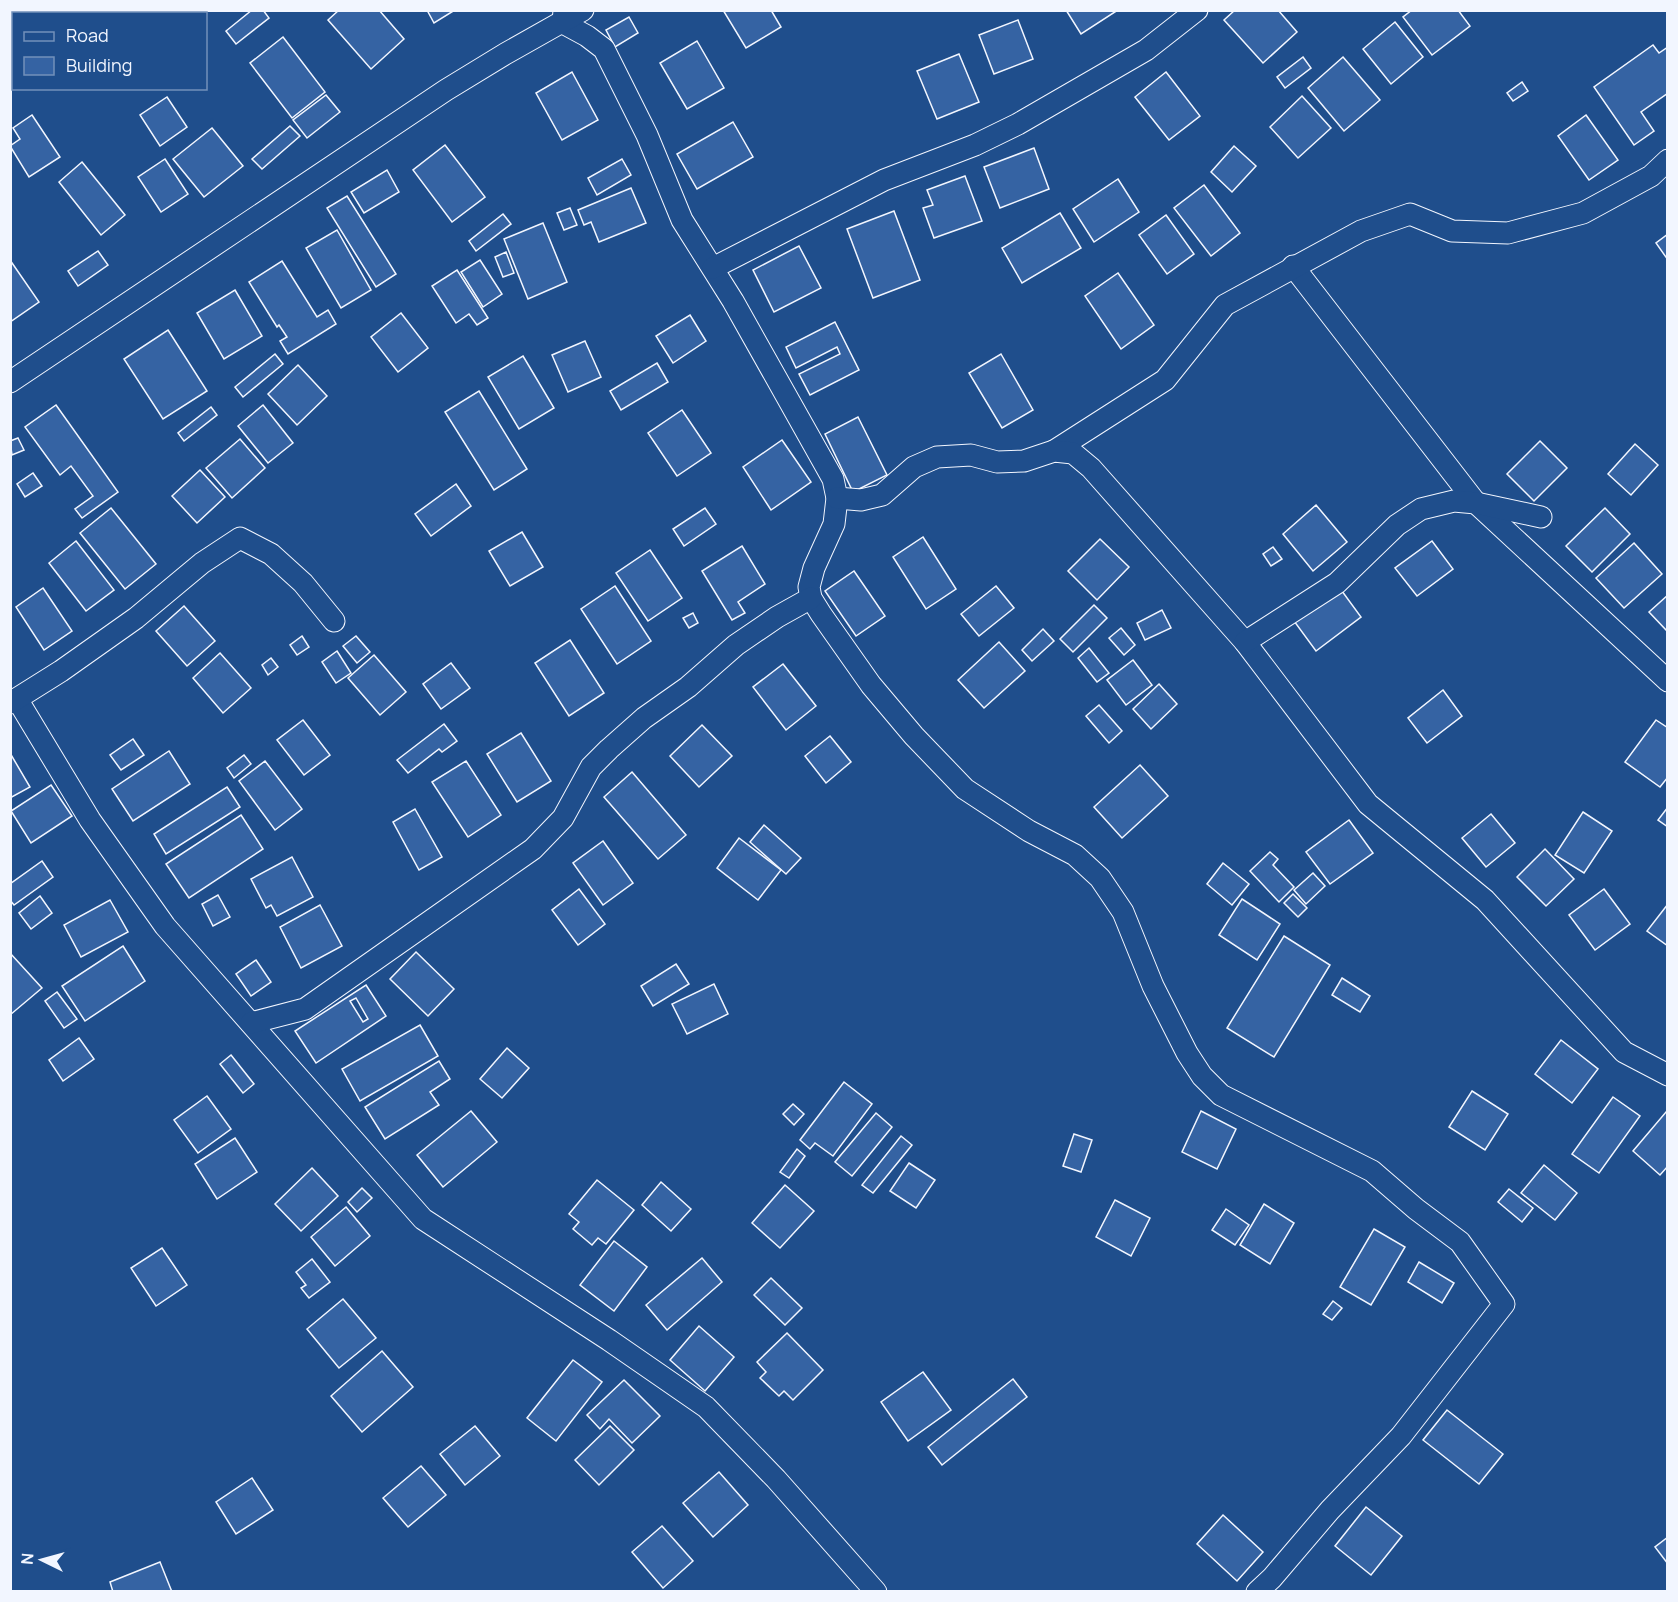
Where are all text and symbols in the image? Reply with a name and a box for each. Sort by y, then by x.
legend [12,12,207,90]
text: Road [66,23,109,47]
text: Building [66,53,132,77]
north arrow [12,1530,72,1590]
text: N [16,1552,39,1565]

